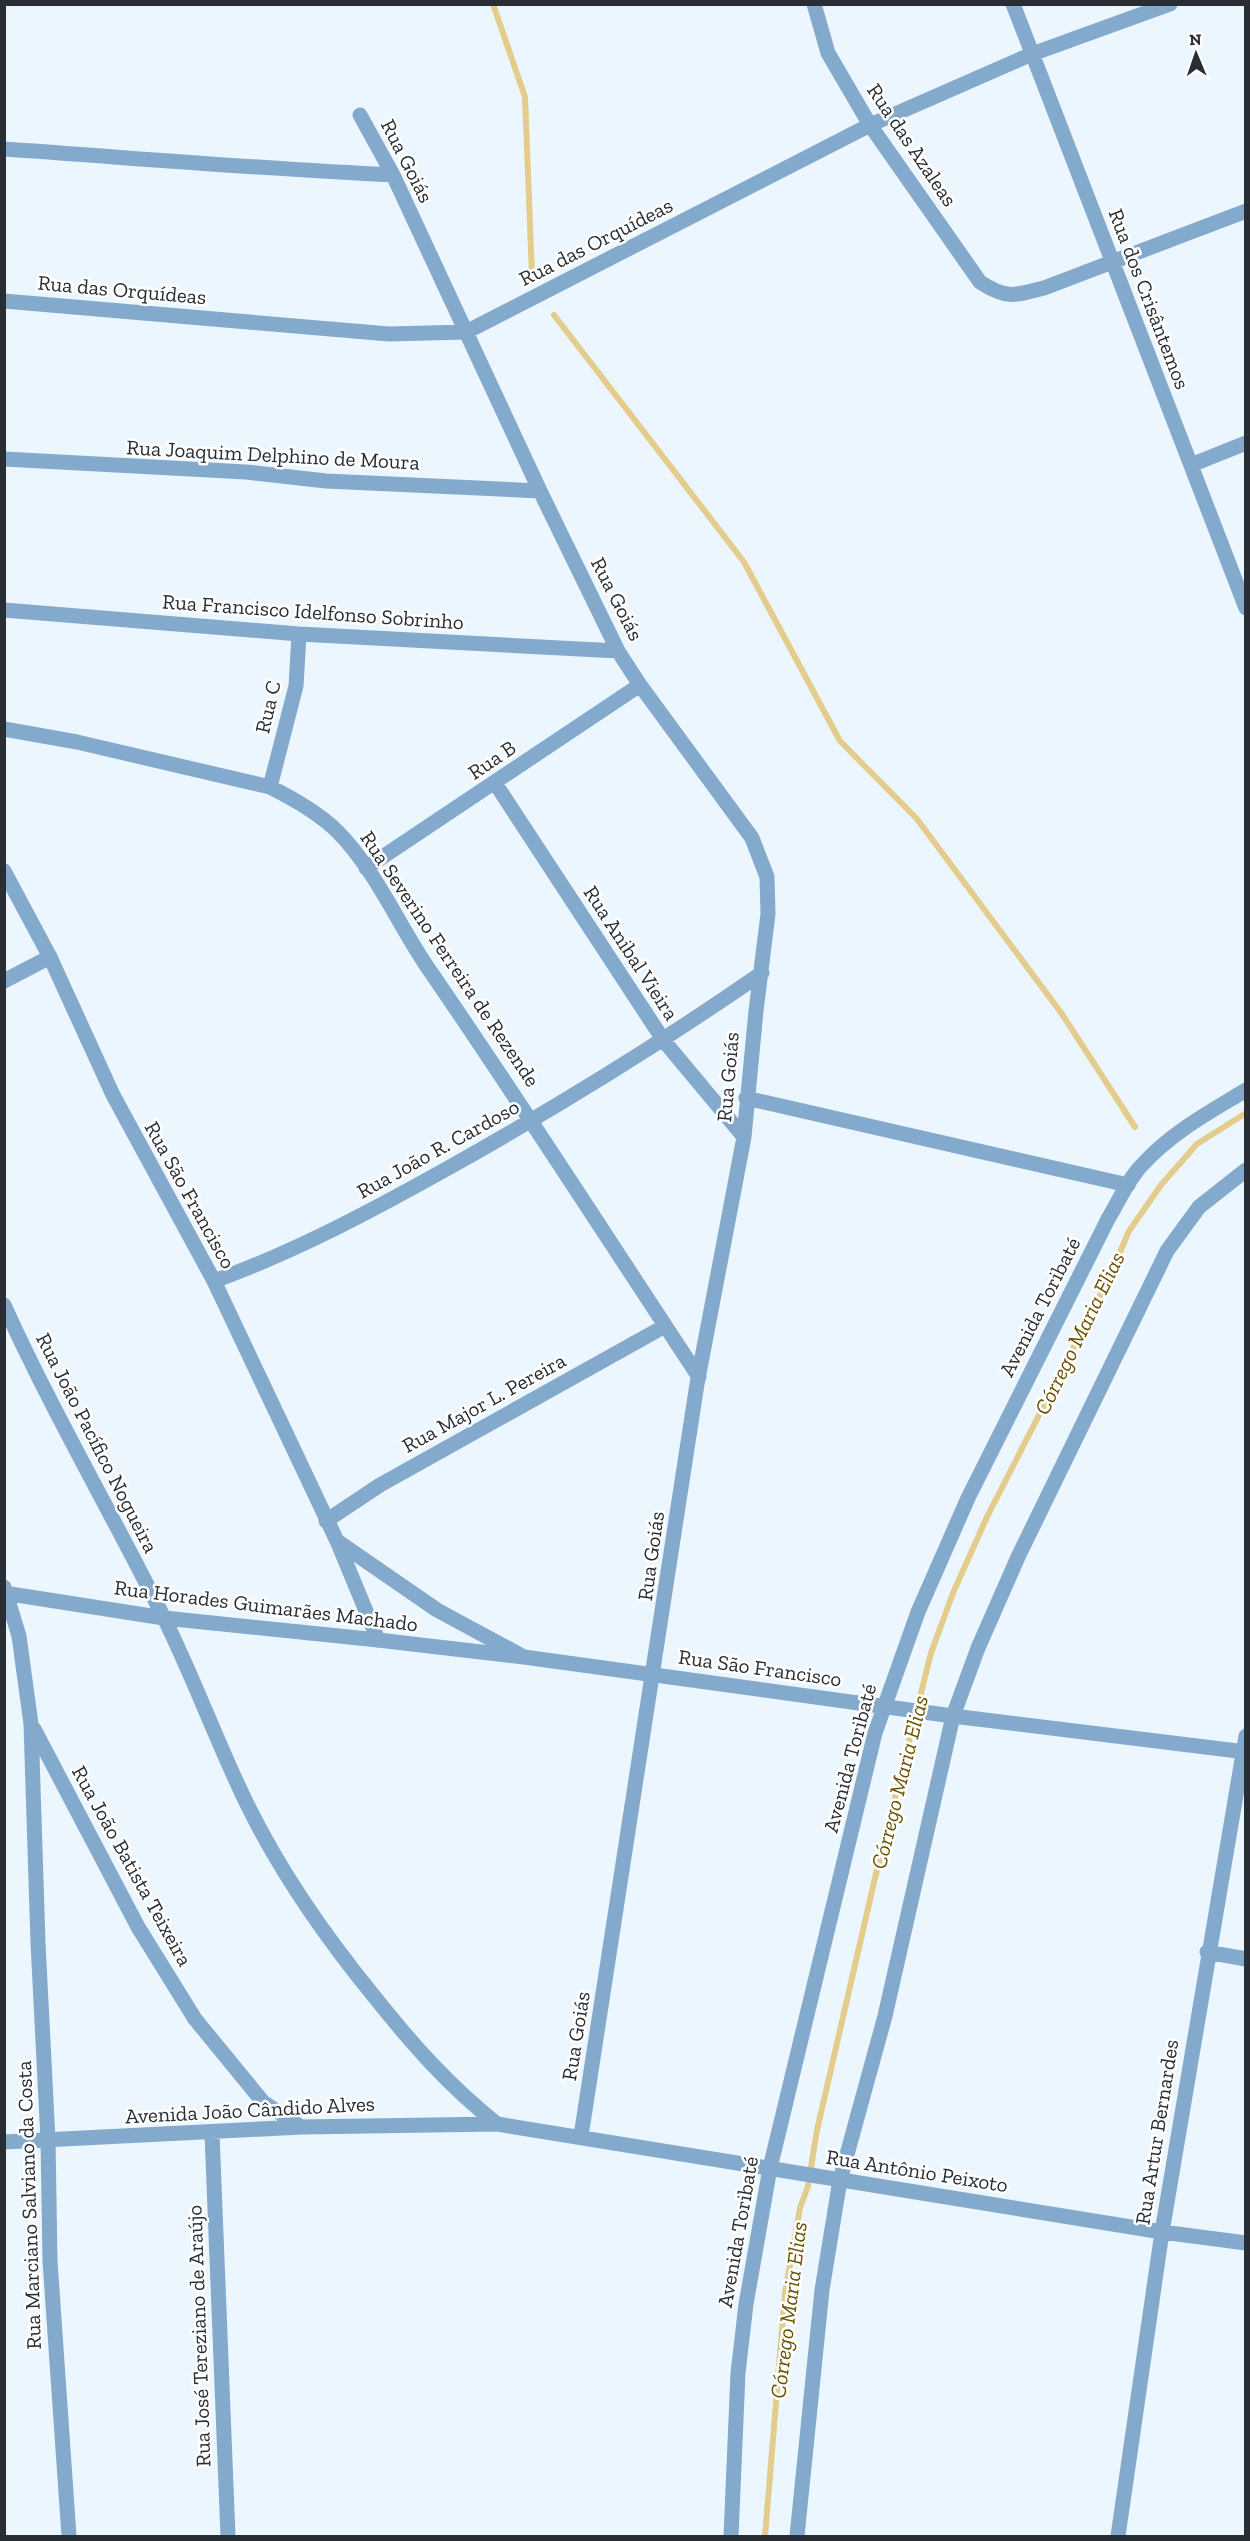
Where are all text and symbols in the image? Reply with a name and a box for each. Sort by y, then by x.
north arrow [1166,24,1226,84]
text: N [1189,30,1202,49]
street label: Rua das Azaleas [862,78,963,211]
street label: Rua Goiás [376,115,439,207]
street label: Rua das Orquídeas [515,192,677,291]
street label: Rua dos Crisântemos [1104,205,1195,393]
street label: Rua das Orquídeas [37,270,207,309]
street label: Rua Joaquim Delphino de Moura [126,434,420,475]
street label: Rua Goiás [586,553,649,645]
street label: Rua Francisco Idelfonso Sobrinho [161,588,465,635]
street label: Rua C [249,678,286,736]
street label: Rua B [463,735,520,785]
street label: Rua Severino Ferreira de Rezende [355,826,546,1091]
street label: Rua Anibal Vieira [579,881,684,1025]
street label: Rua Goiás [711,1031,744,1123]
street label: Rua João R. Cardoso [352,1094,523,1204]
street label: Rua São Francisco [140,1117,241,1273]
street label: Avenida Toribaté [994,1233,1085,1381]
water label: Córrego Maria Elias [1028,1247,1131,1419]
street label: Rua João Pacífico Nogueira [31,1329,164,1557]
street label: Rua Major L. Pereira [398,1347,570,1459]
street label: Rua Goiás [632,1510,669,1602]
street label: Rua Horades Guimarães Machado [113,1574,419,1637]
street label: Rua São Francisco [677,1644,843,1691]
street label: Avenida Toribaté [818,1681,881,1835]
water label: Córrego Maria Elias [865,1692,934,1872]
street label: Rua João Batista Teixeira [67,1761,198,1970]
street label: Rua Goiás [556,1989,595,2082]
street label: Rua Artur Bernardes [1130,2037,1183,2226]
street label: Rua Marciano Salviano da Costa [11,2060,46,2350]
street label: Avenida João Cândido Alves [124,2090,376,2129]
street label: Rua Antônio Peixoto [824,2144,1010,2197]
street label: Avenida Toribaté [712,2154,763,2309]
street label: Rua José Tereziano de Araújo [181,2205,217,2467]
water label: Córrego Maria Elias [764,2220,813,2400]

